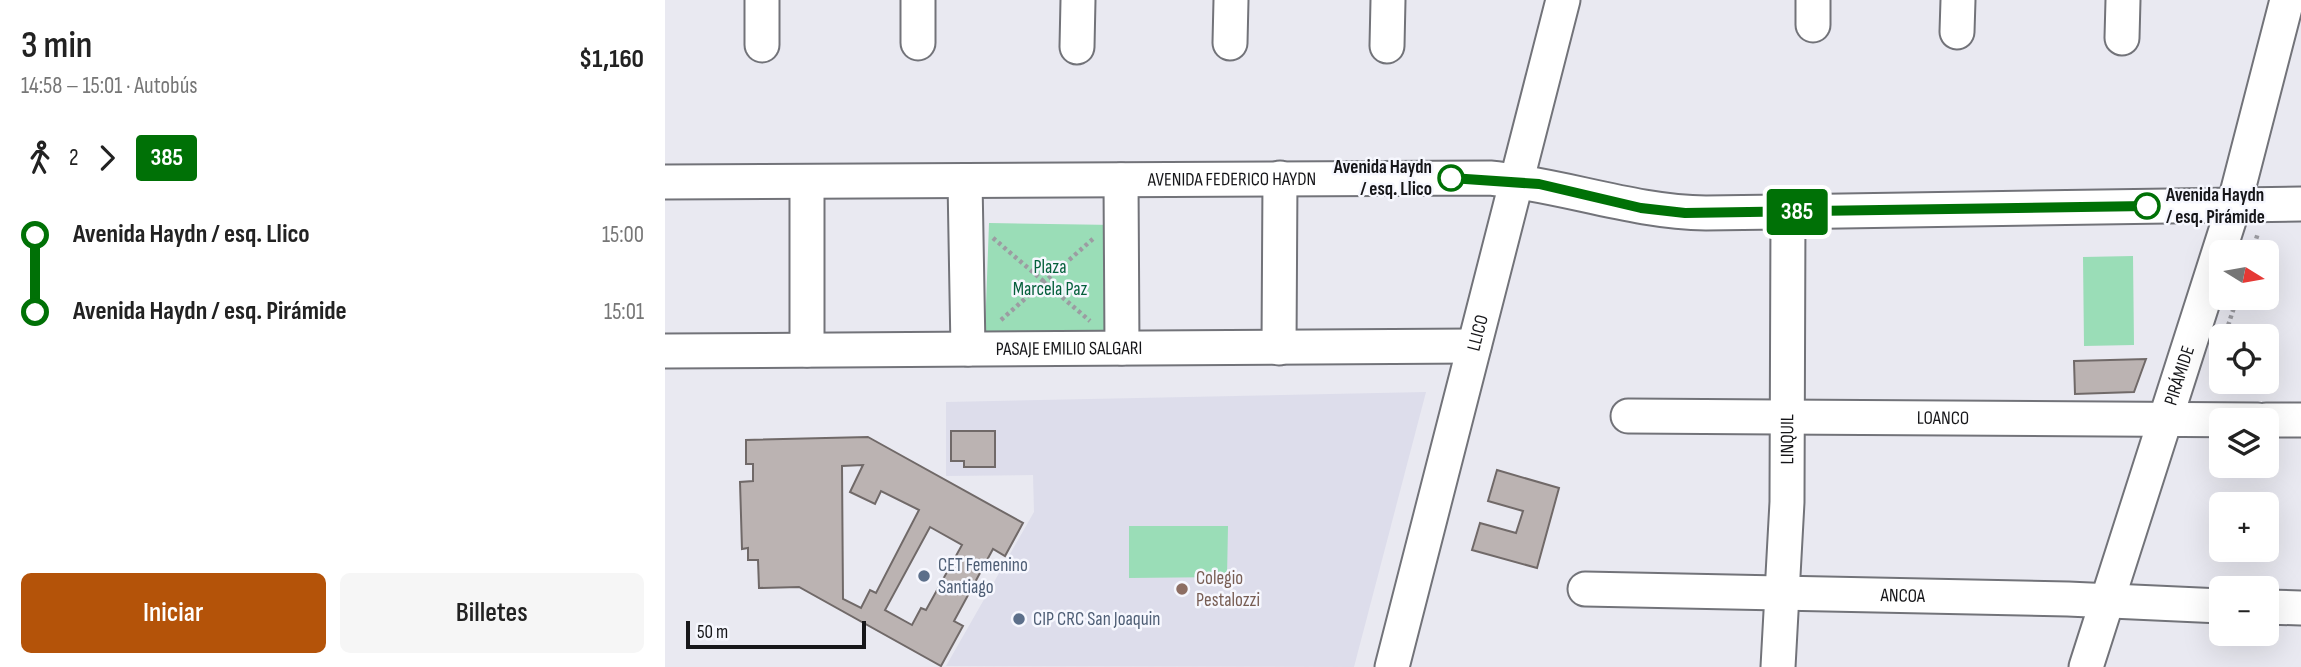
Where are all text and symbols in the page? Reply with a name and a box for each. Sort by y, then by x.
text: 3 min [21,23,92,68]
text: $1,160 [579,44,644,75]
text: 14:58 – 15:01 · Autobús [21,72,198,100]
icon: walk [21,139,59,177]
icon: forward [88,139,126,177]
text: 385 [150,143,183,172]
text: 2 [69,144,78,172]
place label: Avenida Haydn / esq. Llico [1333,156,1432,201]
marker: Avenida Haydn / esq. Llico [1438,165,1464,191]
street label: AVENIDA FEDERICO HAYDN [1147,167,1316,191]
place label: Avenida Haydn / esq. Pirámide [2165,184,2265,229]
line badge: 385 [1757,189,1837,235]
marker: Avenida Haydn / esq. Pirámide [2134,193,2160,219]
text: 385 [1781,197,1813,226]
text: Avenida Haydn / esq. Llico [73,219,310,250]
text: 15:00 [602,221,644,249]
north arrow [2209,240,2279,310]
map controls [2209,240,2279,646]
park label: Plaza Marcela Paz [1013,256,1088,301]
text: Avenida Haydn / esq. Pirámide [73,296,347,327]
text: 15:01 [604,298,644,326]
street label: LLICO [1462,312,1493,353]
button: locate [2209,324,2279,394]
street label: PASAJE EMILIO SALGARI [996,337,1142,360]
street label: PIRÁMIDE [2159,343,2200,408]
street label: LOANCO [1917,406,1969,430]
button: layers [2209,408,2279,478]
street label: LINQUIL [1776,414,1799,464]
button: + [2209,492,2279,562]
place label: CET Femenino Santiago [938,554,1028,599]
place label: Colegio Pestalozzi [1196,567,1260,612]
marker: CET Femenino Santiago [916,568,932,584]
button: Iniciar [21,573,326,653]
button: Billetes [340,573,644,653]
button: − [2209,576,2279,646]
marker: Colegio Pestalozzi [1174,581,1190,597]
street label: ANCOA [1880,584,1926,608]
place label: CIP CRC San Joaquin [1033,608,1160,631]
marker: CIP CRC San Joaquin [1011,611,1027,627]
scale bar [686,618,866,650]
text: 50 m [697,621,728,644]

